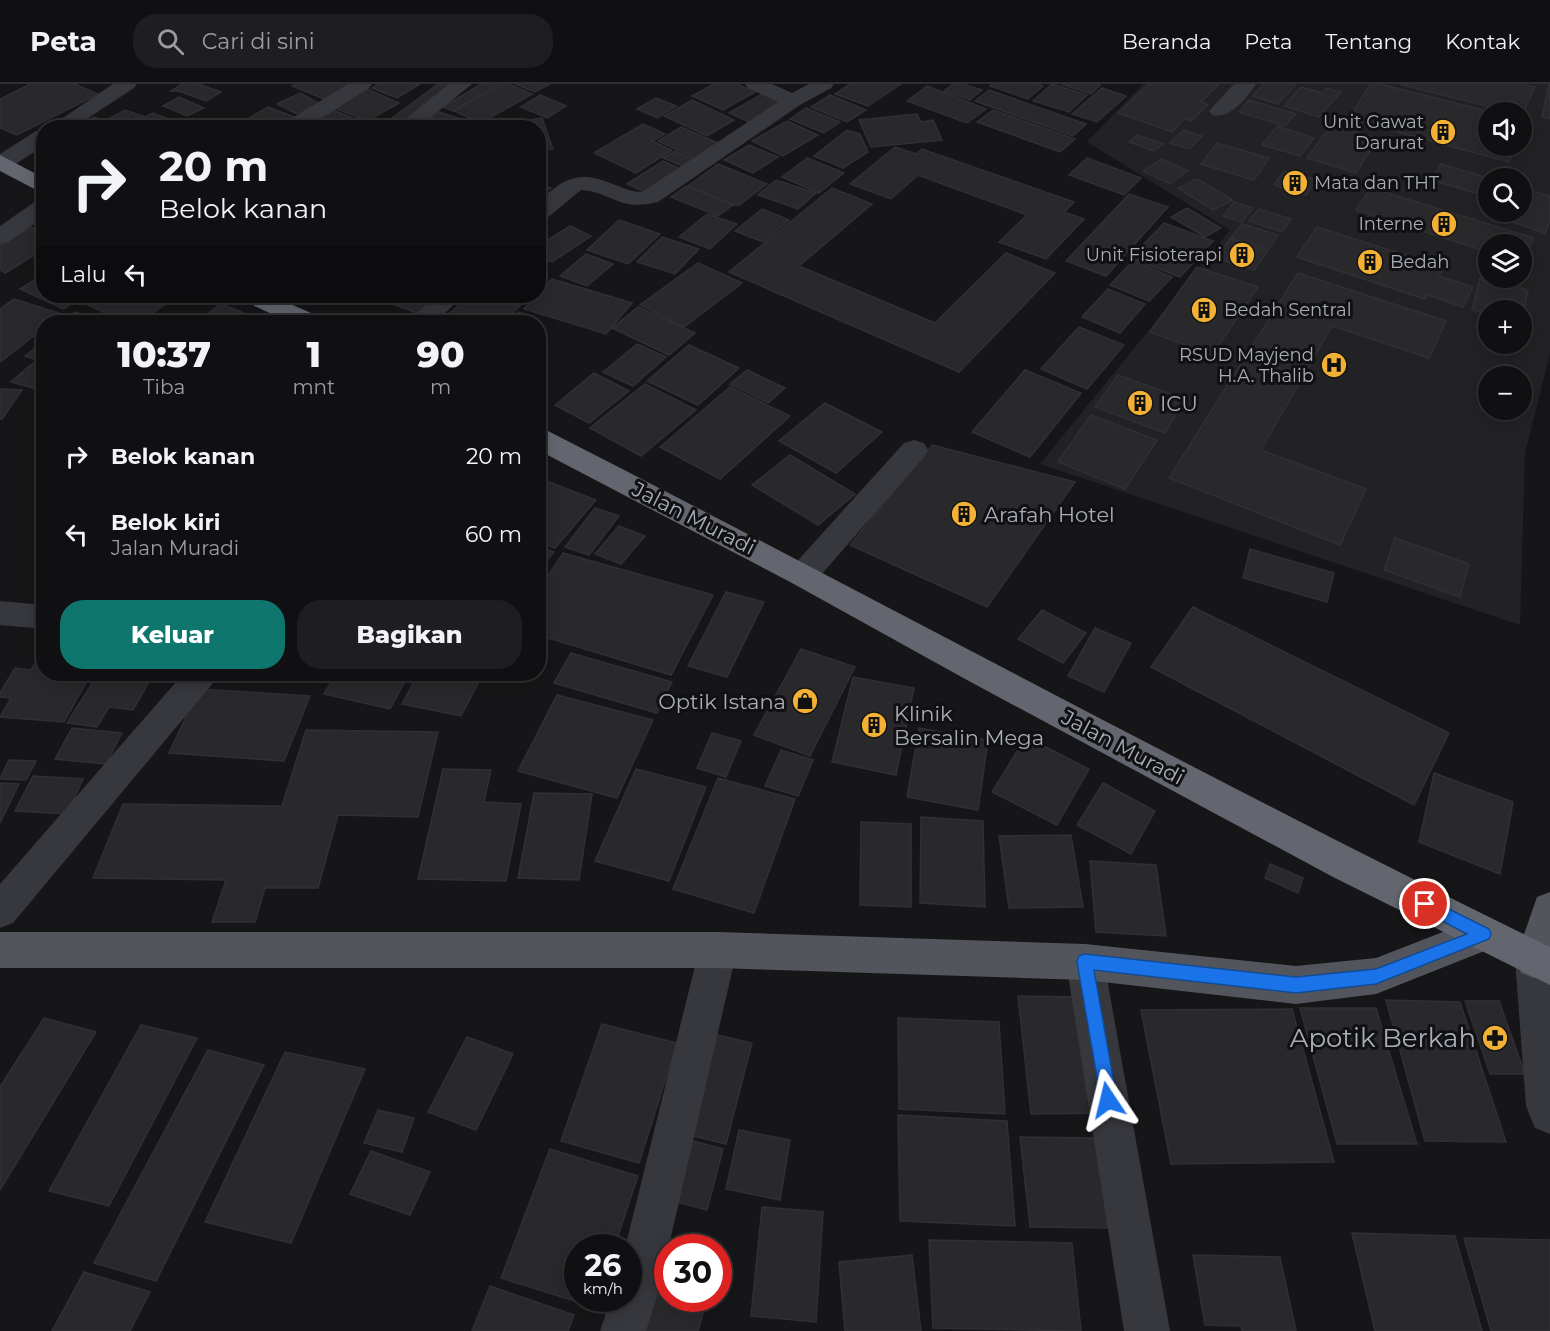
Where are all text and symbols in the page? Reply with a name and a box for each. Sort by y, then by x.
search box [133,14,553,68]
text: Peta [30,24,97,58]
icon: search [154,25,187,58]
text: Cari di sini [202,28,315,55]
text: Beranda [1122,29,1211,54]
text: Peta [1244,29,1292,54]
text: Tentang [1325,29,1412,54]
text: Kontak [1445,29,1520,54]
map controls [1478,102,1532,420]
button: sound [1478,102,1532,156]
place label: Unit Gawat Darurat [1323,111,1424,154]
building icon: Unit Gawat Darurat [1428,117,1458,147]
text: 20 m [159,140,268,192]
icon: right [60,144,138,222]
building icon: Mata dan THT [1280,168,1310,198]
button: search [1478,168,1532,222]
place label: Mata dan THT [1314,172,1440,194]
text: Belok kanan [159,192,327,225]
building icon: Interne [1429,209,1459,239]
place label: Interne [1358,213,1424,235]
button: layers [1478,234,1532,288]
building icon: Unit Fisioterapi [1227,240,1257,270]
place label: Unit Fisioterapi [1086,244,1222,266]
building icon: Bedah [1355,247,1385,277]
place label: Bedah [1390,251,1449,273]
icon: left [119,258,152,291]
text: Lalu [60,261,107,288]
building icon: Bedah Sentral [1189,295,1219,325]
place label: Bedah Sentral [1224,299,1352,321]
button: + [1478,300,1532,354]
text: 10:37 [117,332,211,376]
text: 1 [307,332,321,376]
text: 90 [417,332,465,376]
place label: RSUD Mayjend H.A. Thalib [1179,344,1314,387]
hospital icon: RSUD Mayjend H.A. Thalib [1319,350,1349,380]
button: − [1478,366,1532,420]
text: Tiba [143,375,185,399]
text: mnt [292,375,335,399]
text: m [430,375,451,399]
building icon: ICU [1125,388,1155,418]
place label: ICU [1160,391,1198,416]
icon: right [60,440,93,473]
text: Belok kanan [111,443,255,470]
text: 20 m [466,443,522,470]
street label: Jalan Muradi [627,476,760,560]
building icon: Arafah Hotel [949,499,979,529]
place label: Arafah Hotel [984,502,1115,527]
text: Belok kiri [111,509,220,536]
icon: left [60,518,93,551]
text: 60 m [465,521,522,548]
text: Jalan Muradi [111,536,239,560]
button: Keluar [60,600,285,669]
button: Bagikan [297,600,522,669]
shop icon: Optik Istana [790,686,820,716]
place label: Optik Istana [658,689,786,714]
place label: Klinik Bersalin Mega [894,701,1044,750]
street label: Jalan Muradi [1057,704,1188,790]
building icon: Klinik Bersalin Mega [859,710,889,740]
pin [1399,878,1450,929]
icon: arrive [1408,887,1441,920]
place label: Apotik Berkah [1290,1022,1476,1054]
pharmacy icon: Apotik Berkah [1480,1023,1510,1053]
position arrow [1076,1068,1140,1132]
speed limit sign: 30 [654,1234,732,1312]
text: 26 [585,1247,621,1284]
text: km/h [583,1279,623,1298]

